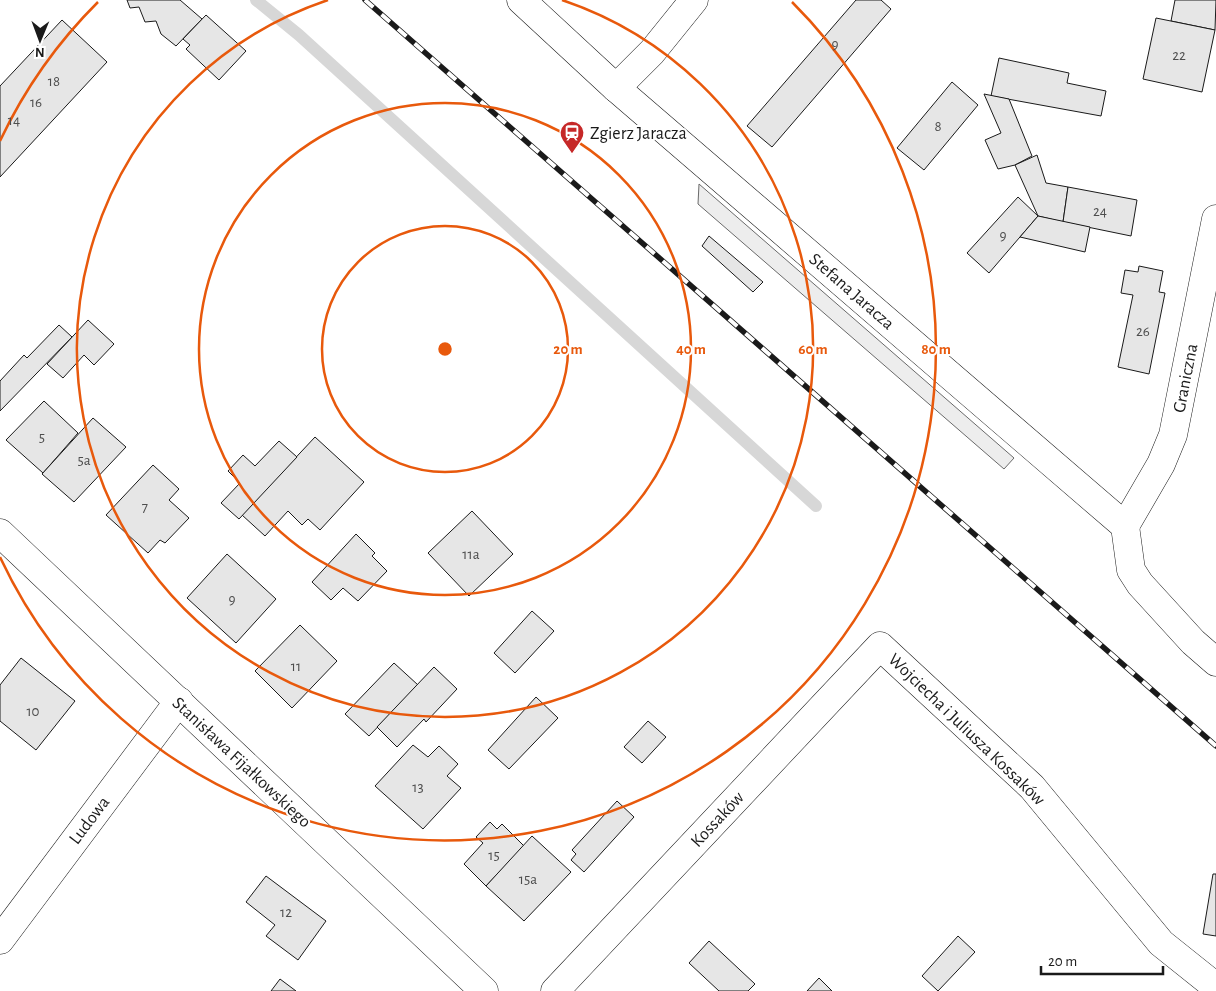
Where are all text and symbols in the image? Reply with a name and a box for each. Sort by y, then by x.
north arrow [15,15,65,65]
house number: 9 [831,37,839,52]
text: N [35,45,45,59]
house number: 22 [1172,48,1186,63]
house number: 18 [48,74,60,89]
house number: 16 [30,95,42,110]
house number: 14 [8,113,20,128]
house number: 8 [934,119,942,134]
station icon: Zgierz Jaracza [559,120,585,154]
place label: Zgierz Jaracza [590,125,687,143]
house number: 24 [1093,204,1107,219]
house number: 9 [999,228,1007,243]
street label: Stefana Jaracza [805,250,897,333]
house number: 26 [1136,324,1150,339]
centre of rings [436,340,454,358]
text: 20 m [553,342,583,357]
text: 40 m [676,342,706,357]
text: 60 m [798,342,828,357]
text: 80 m [921,342,951,357]
street label: Graniczna [1170,342,1201,414]
house number: 5 [39,430,45,445]
house number: 5a [77,453,91,468]
house number: 7 [142,500,148,515]
house number: 11a [462,547,480,562]
house number: 9 [228,592,236,607]
street label: Wojciecha i Juliusza Kossaków [885,650,1048,809]
house number: 11 [291,659,301,674]
street label: Stanisława Fijałkowskiego [169,694,314,832]
house number: 10 [26,704,40,719]
house number: 13 [412,780,424,795]
street label: Kossaków [688,788,748,851]
street label: Ludowa [66,793,113,848]
house number: 15 [488,848,500,863]
house number: 15a [519,872,537,887]
house number: 12 [280,905,292,920]
scale bar [1041,944,1164,976]
text: 20 m [1048,954,1077,969]

